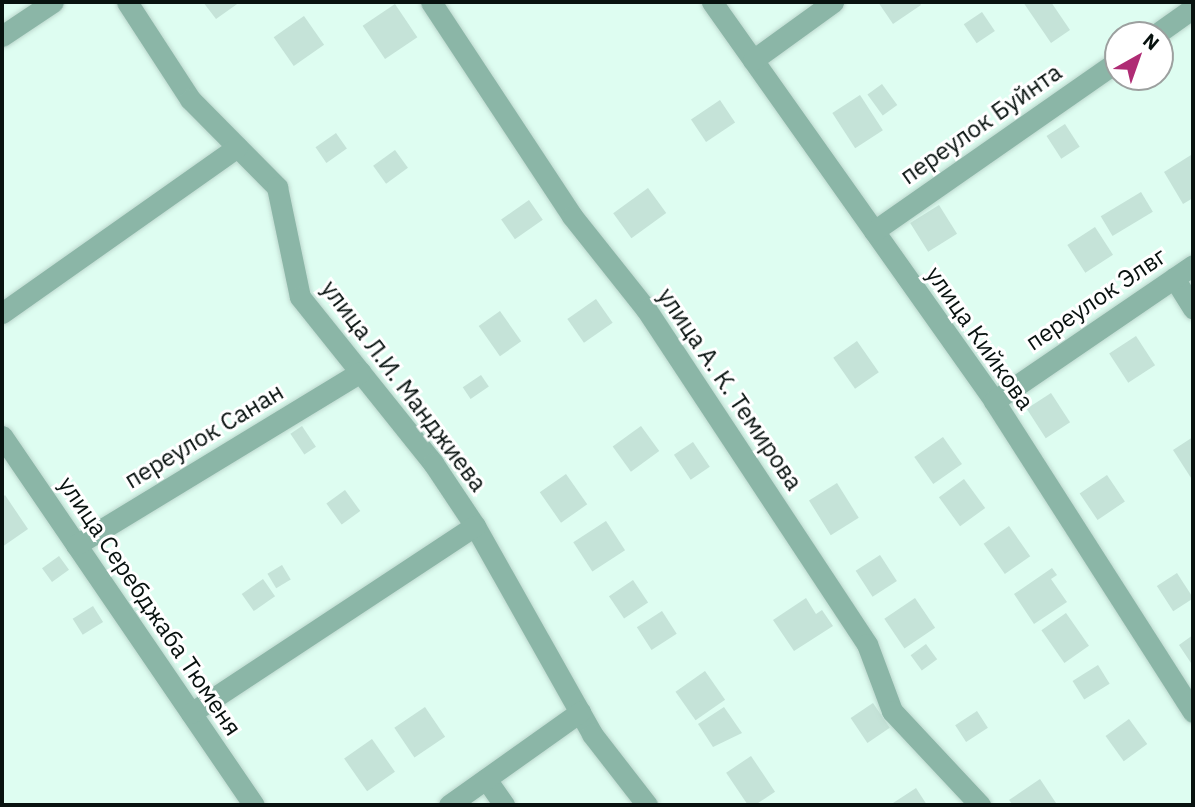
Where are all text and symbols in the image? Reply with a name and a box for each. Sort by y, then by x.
north arrow [1104,21,1174,91]
text: N [1138,28,1164,55]
street label: переулок Буйнта [895,58,1067,190]
street label: переулок Элвг [1020,241,1172,357]
street label: улица Кийкова [920,261,1040,415]
street label: улица Л.И. Манджиева [315,275,493,497]
street label: улица А. К. Темирова [652,282,808,496]
street label: переулок Санан [119,377,289,495]
street label: улица Серебджаба Тюменя [52,471,248,741]

